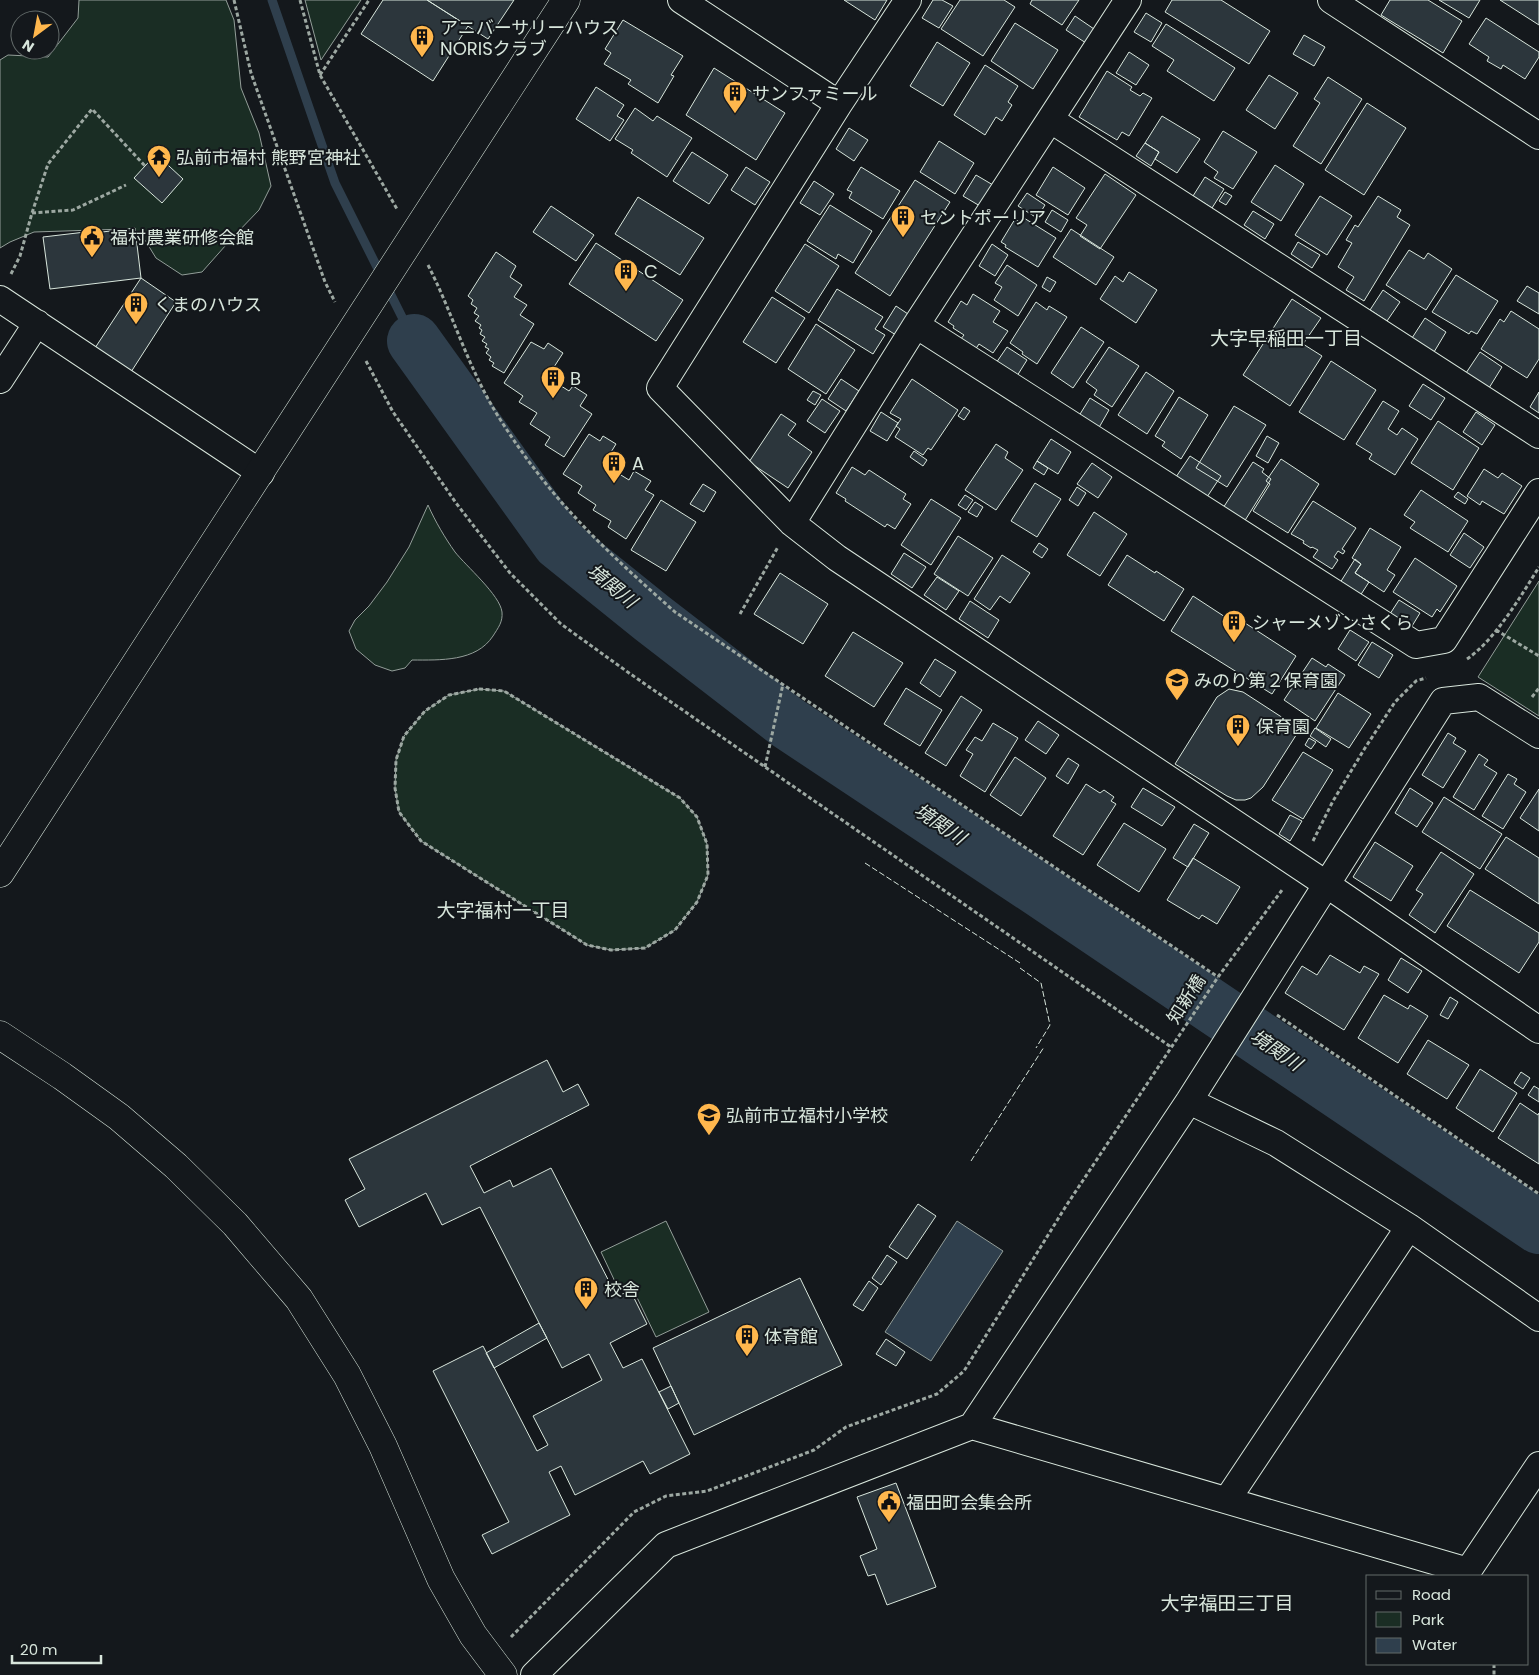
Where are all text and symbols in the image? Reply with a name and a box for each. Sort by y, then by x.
north arrow [10,10,60,60]
place label: アニバーサリーハウス NORISクラブ [440,15,619,61]
building icon: アニバーサリーハウス NORISクラブ [409,24,435,58]
text: N [18,35,38,57]
building icon: サンファミール [722,80,748,114]
place label: サンファミール [752,81,877,106]
temple icon: 弘前市福村 熊野宮神社 [146,144,172,178]
place label: 弘前市福村 熊野宮神社 [176,145,361,170]
building icon: セントポーリア [890,204,916,238]
place label: セントポーリア [920,205,1046,230]
public building icon: 福村農業研修会館 [79,224,105,258]
place label: 福村農業研修会館 [110,225,254,250]
building icon: C [613,258,639,292]
place label: C [644,259,658,284]
building icon: くまのハウス [123,291,149,325]
place label: くまのハウス [154,292,262,317]
district label: 大字早稲田一丁目 [1210,325,1362,352]
building icon: B [540,365,566,399]
place label: B [570,366,581,391]
building icon: A [601,450,627,484]
place label: A [632,451,644,476]
water label: 境関川 [581,558,644,616]
building icon: シャーメゾンさくら [1221,609,1247,643]
place label: シャーメゾンさくら [1252,610,1413,635]
school or university icon: みのり第２保育園 [1164,667,1190,701]
place label: みのり第２保育園 [1194,668,1338,693]
building icon: 保育園 [1225,713,1251,747]
place label: 保育園 [1256,714,1310,739]
water label: 境関川 [909,797,973,852]
district label: 大字福村一丁目 [436,897,570,924]
street label: 知新橋 [1161,970,1211,1028]
water label: 境関川 [1245,1023,1309,1078]
school or university icon: 弘前市立福村小学校 [696,1102,722,1136]
place label: 弘前市立福村小学校 [726,1103,888,1128]
building icon: 校舎 [573,1276,599,1310]
place label: 校舎 [604,1277,640,1302]
building icon: 体育館 [734,1323,760,1357]
place label: 体育館 [764,1324,818,1349]
public building icon: 福田町会集会所 [876,1489,902,1523]
place label: 福田町会集会所 [906,1490,1032,1515]
legend [1366,1575,1529,1665]
text: Road [1412,1584,1451,1605]
district label: 大字福田三丁目 [1160,1590,1294,1617]
text: Park [1412,1609,1444,1630]
scale bar [12,1632,101,1664]
text: Water [1412,1634,1458,1655]
text: 20 m [20,1639,58,1660]

